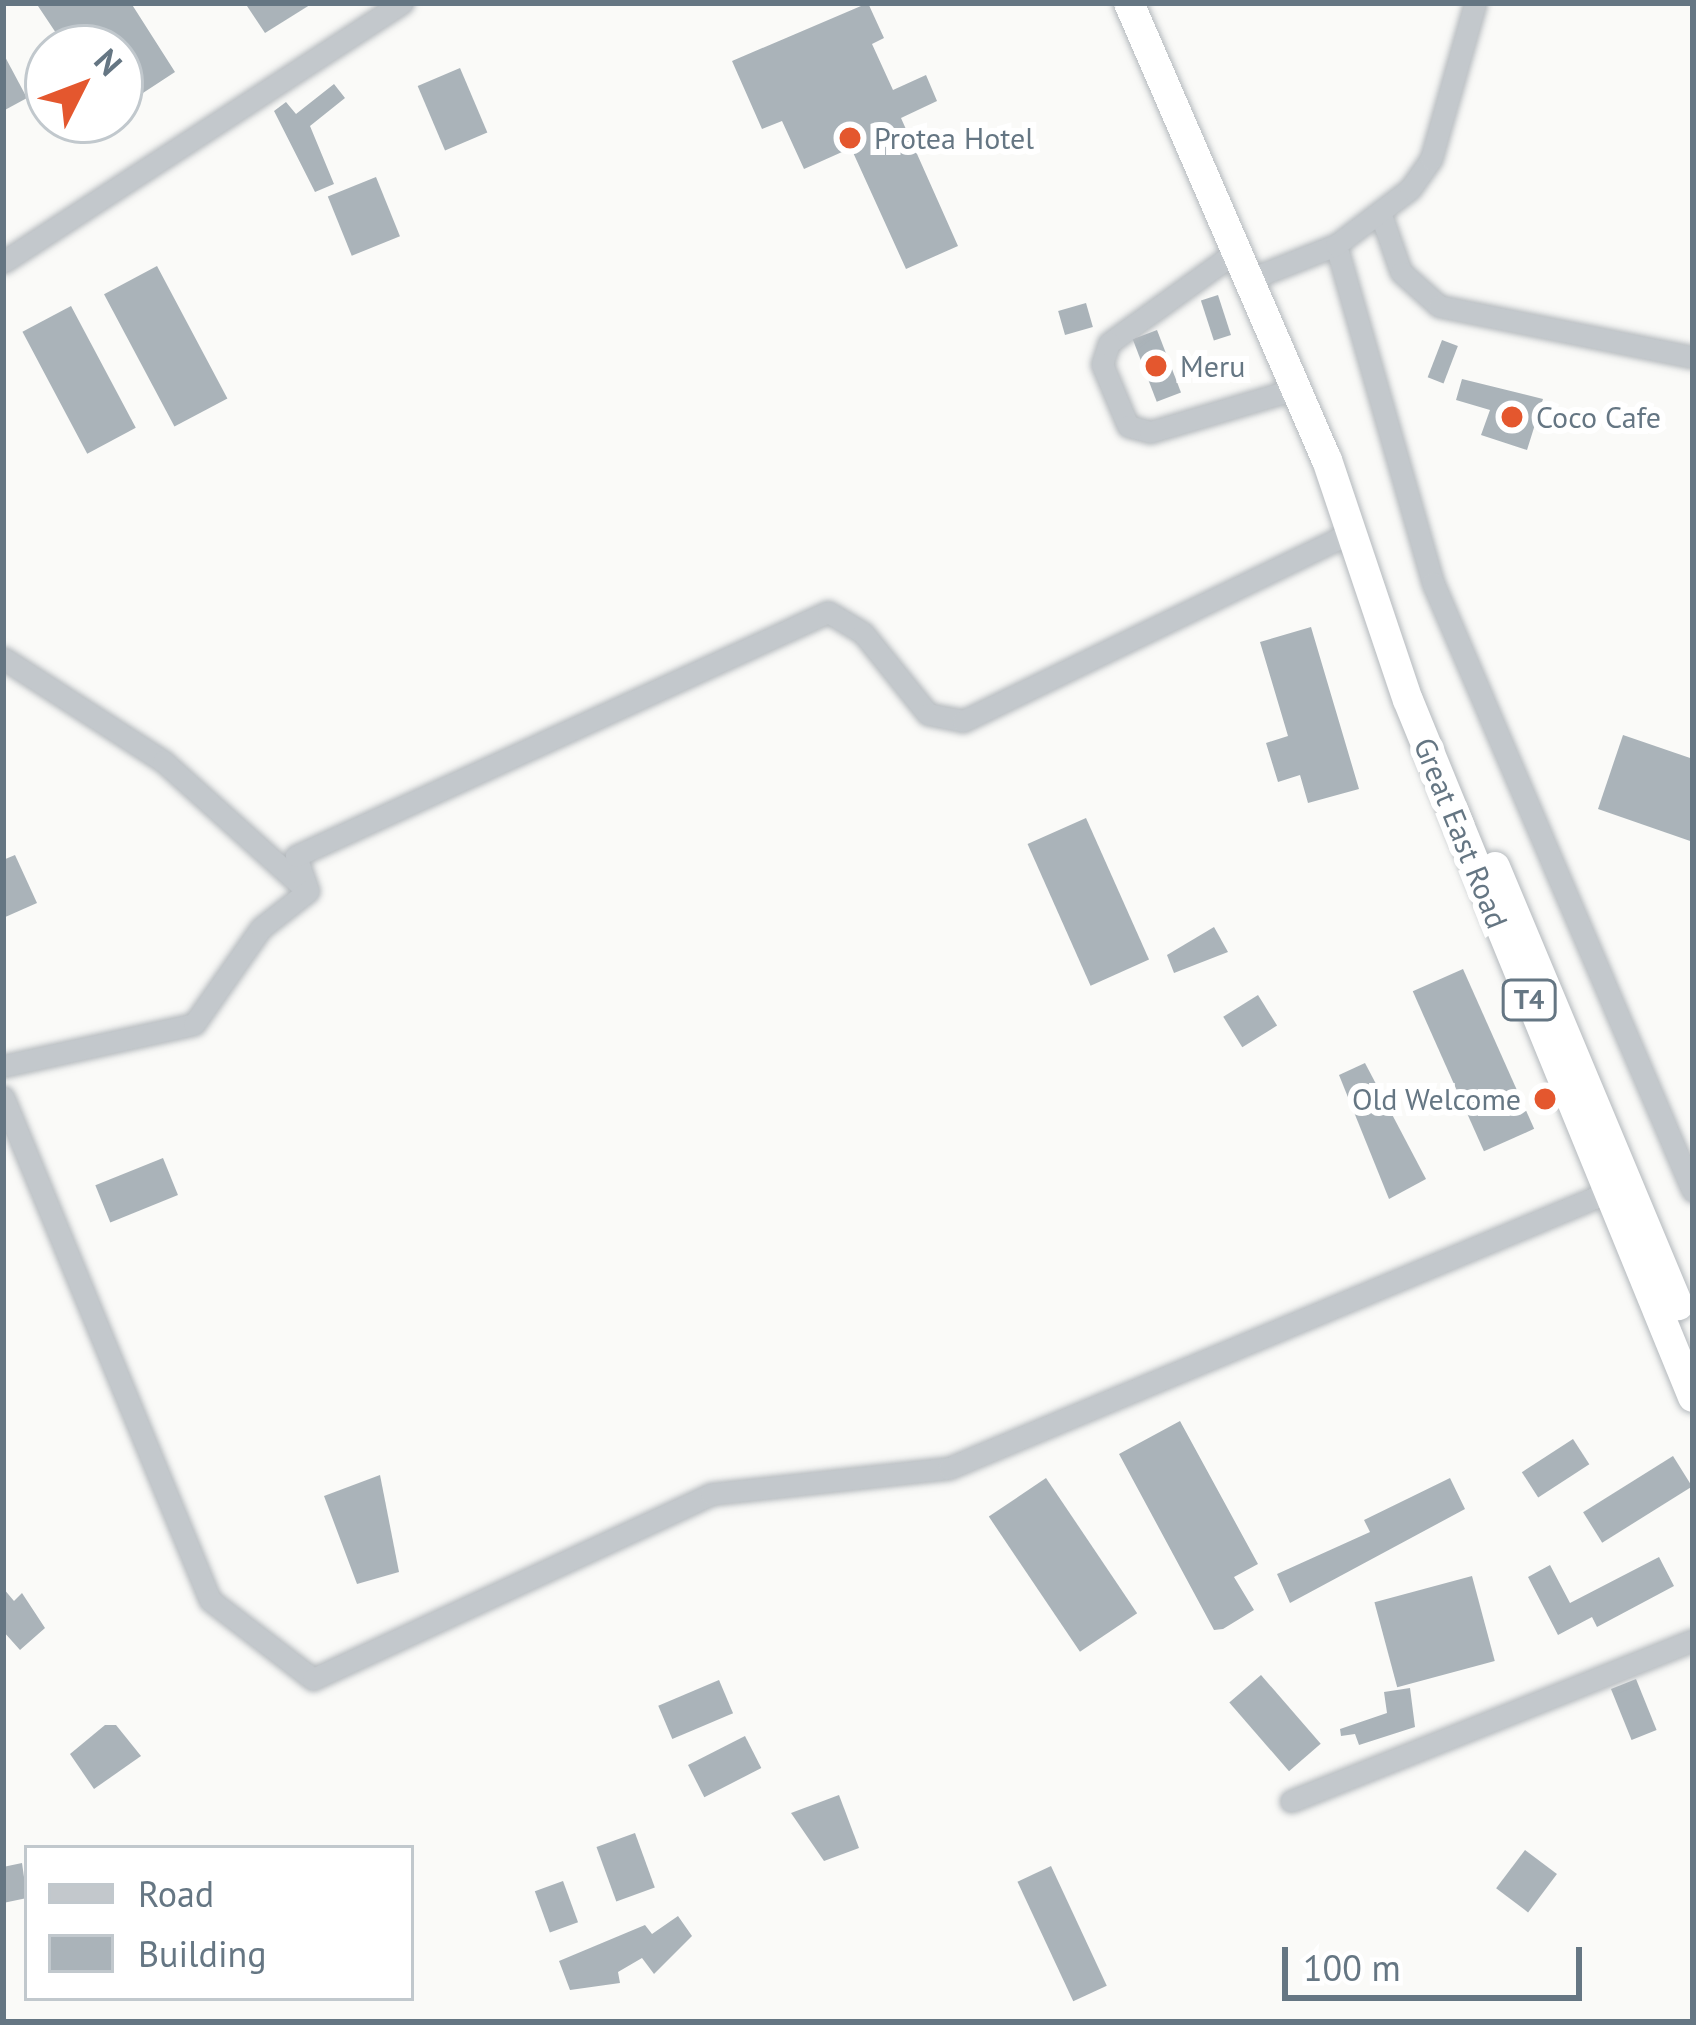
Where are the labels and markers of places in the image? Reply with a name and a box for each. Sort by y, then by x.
place label: Protea Hotel [874,120,1034,156]
marker: Protea Hotel [837,125,863,151]
place label: Meru [1180,348,1245,384]
marker: Meru [1143,353,1169,379]
place label: Coco Cafe [1536,399,1661,435]
marker: Coco Cafe [1499,404,1525,430]
place label: Old Welcome [1351,1081,1521,1117]
marker: Old Welcome [1532,1086,1558,1112]

